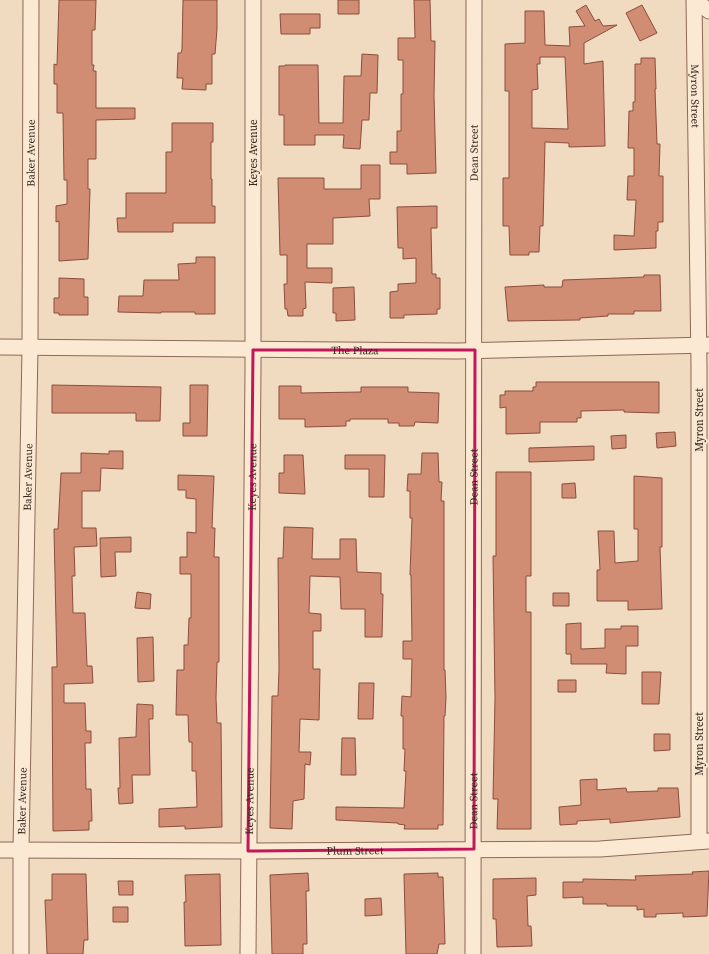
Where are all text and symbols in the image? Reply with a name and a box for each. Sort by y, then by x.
street label: Myron Street [687,64,703,128]
street label: Baker Avenue [23,119,39,187]
street label: Keyes Avenue [246,119,261,187]
street label: Dean Street [467,124,482,181]
street label: The Plaza [331,343,379,358]
street label: Myron Street [692,388,707,452]
street label: Baker Avenue [20,443,36,511]
street label: Keyes Avenue [245,443,260,511]
street label: Dean Street [466,448,482,505]
street label: Myron Street [692,712,707,776]
street label: Baker Avenue [14,767,30,835]
street label: Keyes Avenue [242,767,258,835]
street label: Dean Street [466,772,481,829]
street label: Plum Street [326,843,384,859]

